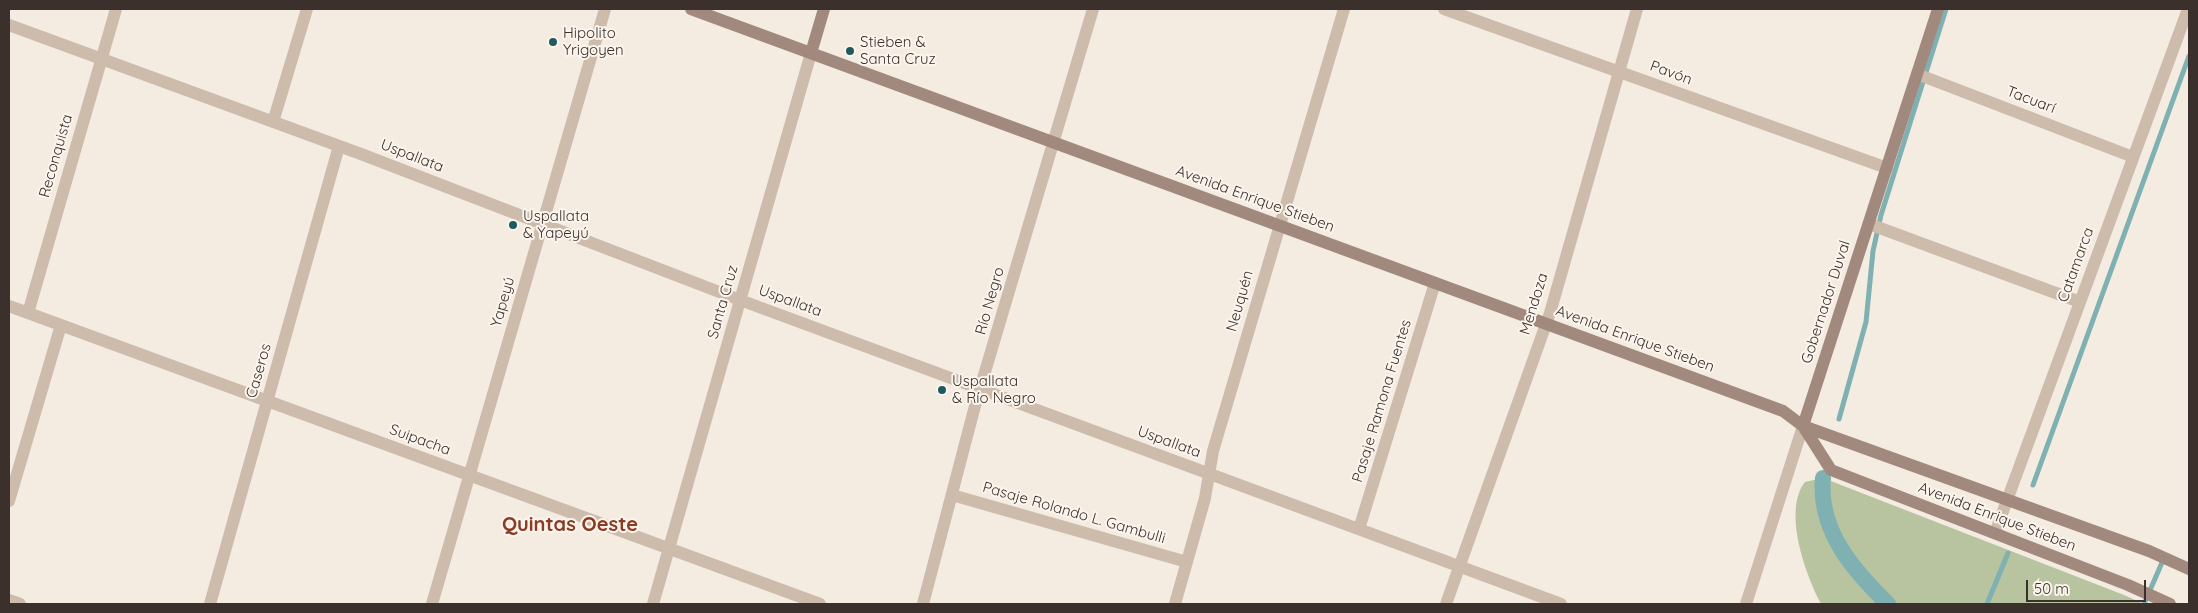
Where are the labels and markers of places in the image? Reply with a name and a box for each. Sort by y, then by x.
place label: Hipolito Yrigoyen [563,24,624,59]
place label: Stieben & Santa Cruz [860,33,936,68]
marker: Hipolito Yrigoyen [547,36,559,48]
marker: Stieben & Santa Cruz [844,45,856,57]
place label: Uspallata & Yapeyú [523,207,589,242]
marker: Uspallata & Yapeyú [507,219,519,231]
place label: Uspallata & Río Negro [952,372,1036,407]
marker: Uspallata & Río Negro [936,384,948,396]

